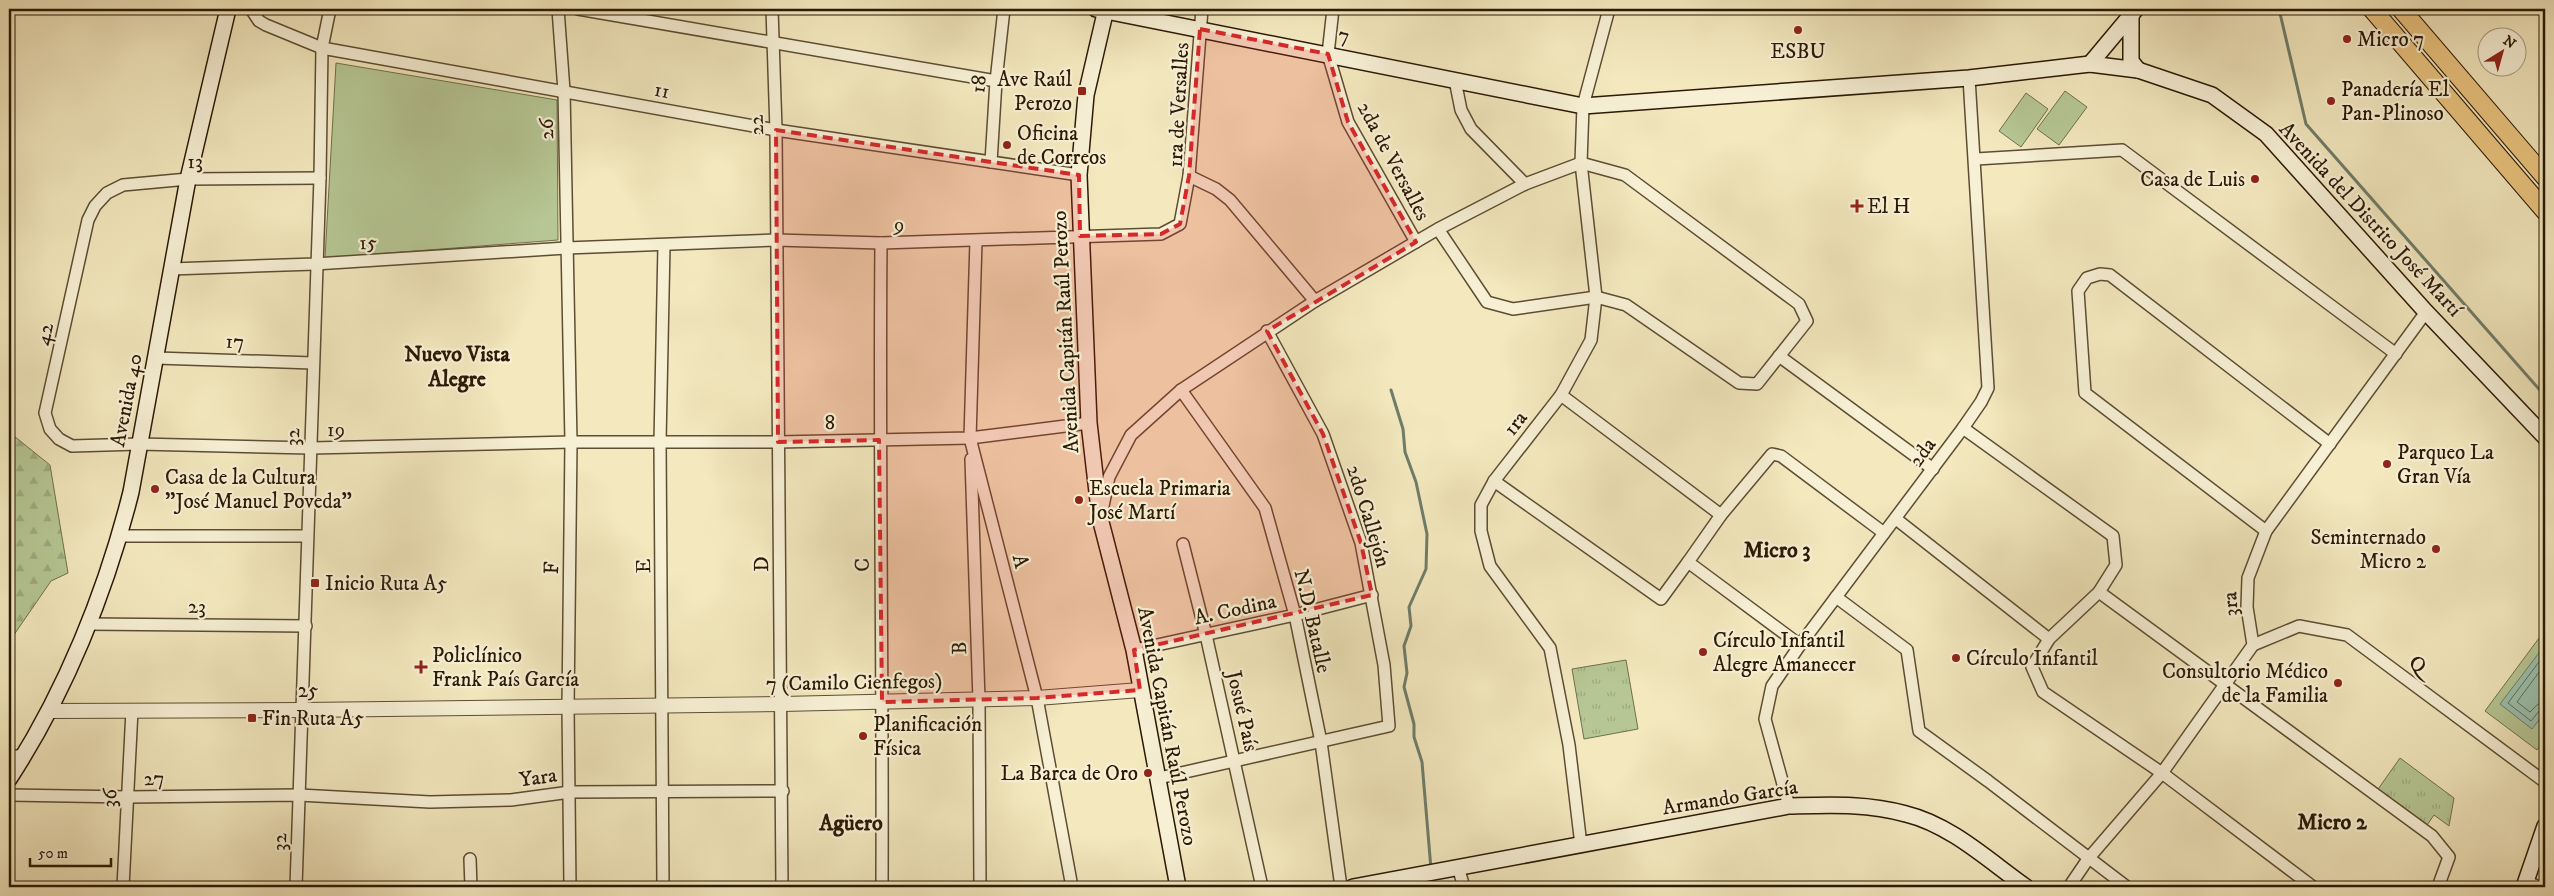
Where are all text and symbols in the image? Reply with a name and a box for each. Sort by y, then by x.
street label: 7 [1336,22,1352,50]
marker: ESBU [1792,24,1804,36]
place label: Micro 7 [2357,27,2424,53]
north arrow [2476,28,2526,78]
text: N [2499,32,2520,53]
marker: Micro 7 [2341,33,2353,45]
place label: ESBU [1770,39,1826,65]
street label: 1ra de Versalles [1163,42,1195,168]
place label: Ave Raúl Perozo [997,67,1073,117]
street label: 18 [965,74,993,94]
street label: 11 [652,77,672,105]
place label: Panadería El Pan-Plinoso [2341,77,2450,127]
marker: Ave Raúl Perozo [1076,85,1088,97]
marker: Panadería El Pan-Plinoso [2325,95,2337,107]
street label: 2da de Versalles [1351,98,1435,225]
street label: 22 [744,114,770,136]
street label: 26 [534,117,560,140]
street label: Avenida del Distrito José Martí [2273,117,2468,324]
place label: Oficina de Correos [1017,121,1106,171]
marker: Oficina de Correos [1001,139,1013,151]
street label: 13 [187,149,203,175]
place label: Casa de Luis [2140,167,2245,193]
marker: Casa de Luis [2249,173,2261,185]
place label: El H [1867,194,1910,220]
marker: El H [1851,200,1863,212]
street label: Avenida Capitán Raúl Perozo [1047,210,1085,454]
street label: 9 [893,212,904,238]
street label: 15 [358,229,378,257]
street label: 42 [30,320,60,348]
street label: 17 [225,329,245,355]
district label: Nuevo Vista Alegre [404,341,510,393]
street label: Avenida 40 [105,351,149,449]
street label: 1ra [1498,406,1534,441]
street label: 8 [825,410,836,436]
street label: 19 [327,417,345,443]
street label: 32 [280,427,306,447]
street label: 2da [1904,433,1942,472]
place label: Parqueo La Gran Vía [2397,440,2494,490]
marker: Parqueo La Gran Vía [2381,458,2393,470]
street label: 2do Callejón [1340,462,1396,571]
place label: Casa de la Cultura "José Manuel Poveda" [165,465,352,515]
place label: Escuela Primaria José Martí [1087,476,1231,526]
marker: Casa de la Cultura "José Manuel Poveda" [149,483,161,495]
marker: Escuela Primaria José Martí [1073,494,1085,506]
place label: Seminternado Micro 2 [2310,525,2427,575]
district label: Micro 3 [1743,537,1811,564]
marker: Seminternado Micro 2 [2430,543,2442,555]
street label: A [1006,552,1034,571]
street label: D [749,556,775,572]
street label: E [631,558,657,574]
street label: C [850,558,876,572]
street label: F [539,561,565,575]
street label: N.D. Batalle [1287,567,1337,676]
place label: Inicio Ruta A5 [325,571,447,597]
marker: Inicio Ruta A5 [309,577,321,589]
street label: A. Codina [1192,589,1279,631]
street label: 3ra [2217,591,2245,617]
street label: 23 [188,594,206,620]
street label: Avenida Capitán Raúl Perozo [1131,605,1203,848]
place label: Círculo Infantil Alegre Amanecer [1713,628,1856,678]
street label: B [947,641,973,655]
place label: Policlínico Frank País García [432,643,579,693]
marker: Círculo Infantil Alegre Amanecer [1697,646,1709,658]
place label: Círculo Infantil [1966,646,2098,672]
street label: Q [2403,650,2439,685]
marker: Círculo Infantil [1950,652,1962,664]
place label: Consultorio Médico de la Familia [2162,659,2328,709]
marker: Policlínico Frank País García [414,660,428,674]
street label: Josué País [1220,666,1264,754]
street label: 7 (Camilo Cienfegos) [766,668,942,698]
marker: Consultorio Médico de la Familia [2332,677,2344,689]
street label: 25 [298,678,318,704]
place label: Fin Ruta A5 [262,706,364,732]
marker: Fin Ruta A5 [246,712,258,724]
place label: Planificación Física [873,712,982,762]
marker: Planificación Física [857,730,869,742]
place label: La Barca de Oro [1000,761,1138,787]
street label: Yara [518,762,559,793]
street label: 27 [143,766,165,792]
marker: La Barca de Oro [1142,767,1154,779]
street label: Armando García [1661,774,1800,822]
street label: 36 [97,787,124,808]
district label: Micro 2 [2297,809,2368,836]
district label: Agüero [818,810,883,837]
street label: 32 [267,832,293,852]
scale bar [30,836,111,868]
text: 50 m [38,844,68,863]

